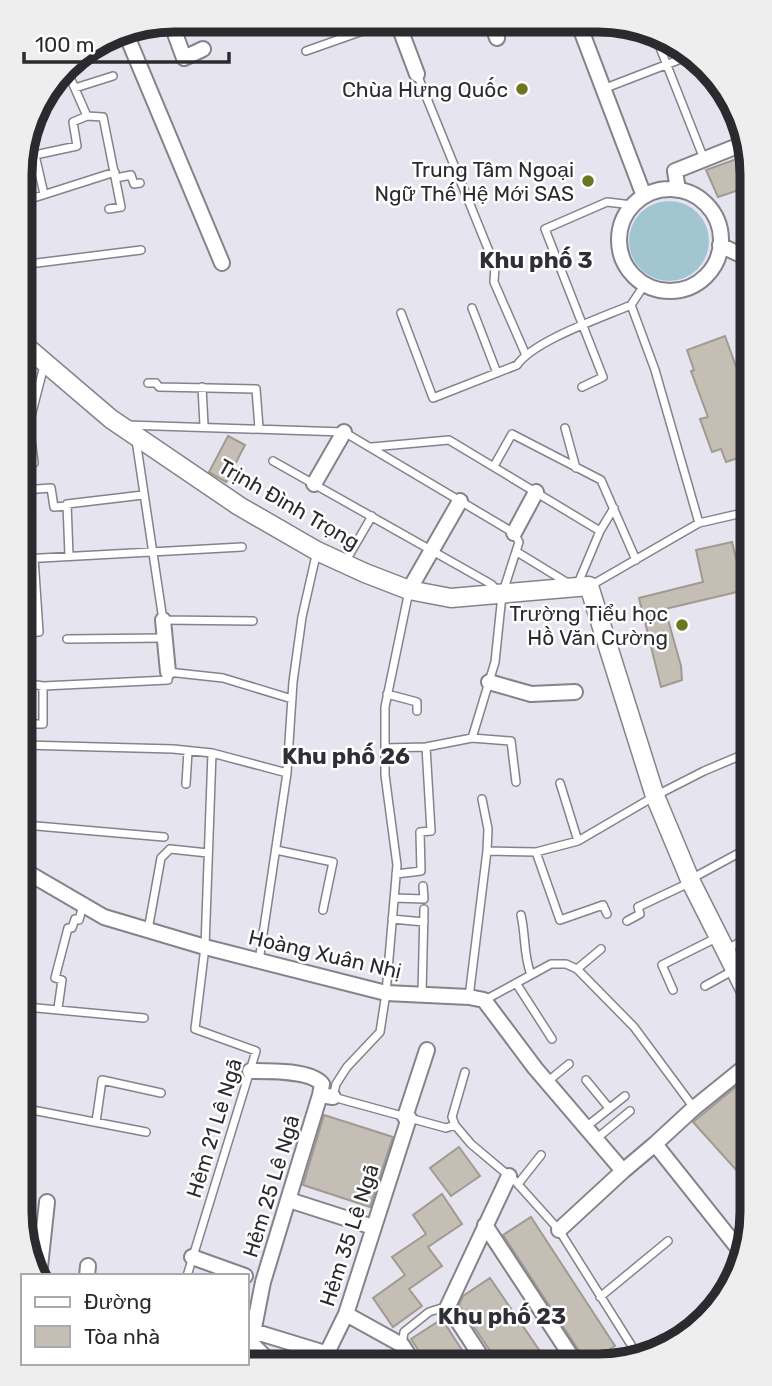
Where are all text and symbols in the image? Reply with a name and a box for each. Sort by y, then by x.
scale bar [24,21,229,65]
text: 100 m [35,32,94,57]
place label: Chùa Hưng Quốc [342,77,508,102]
marker: Chùa Hưng Quốc [514,81,530,97]
place label: Trung Tâm Ngoại Ngữ Thế Hệ Mới SAS [375,157,574,206]
marker: Trung Tâm Ngoại Ngữ Thế Hệ Mới SAS [580,173,596,189]
district label: Khu phố 3 [479,246,593,274]
street label: Trịnh Đình Trọng [214,453,364,555]
place label: Trường Tiểu học Hồ Văn Cường [509,601,668,650]
marker: Trường Tiểu học Hồ Văn Cường [674,617,690,633]
district label: Khu phố 26 [282,742,410,770]
street label: Hoàng Xuân Nhị [246,924,404,984]
street label: Hẻm 21 Lê Ngã [181,1055,247,1201]
street label: Hẻm 25 Lê Ngã [237,1112,305,1260]
street label: Hẻm 35 Lê Ngã [314,1161,384,1309]
legend [21,1274,248,1365]
text: Đường [84,1289,152,1314]
district label: Khu phố 23 [438,1302,566,1330]
text: Tòa nhà [84,1324,160,1349]

